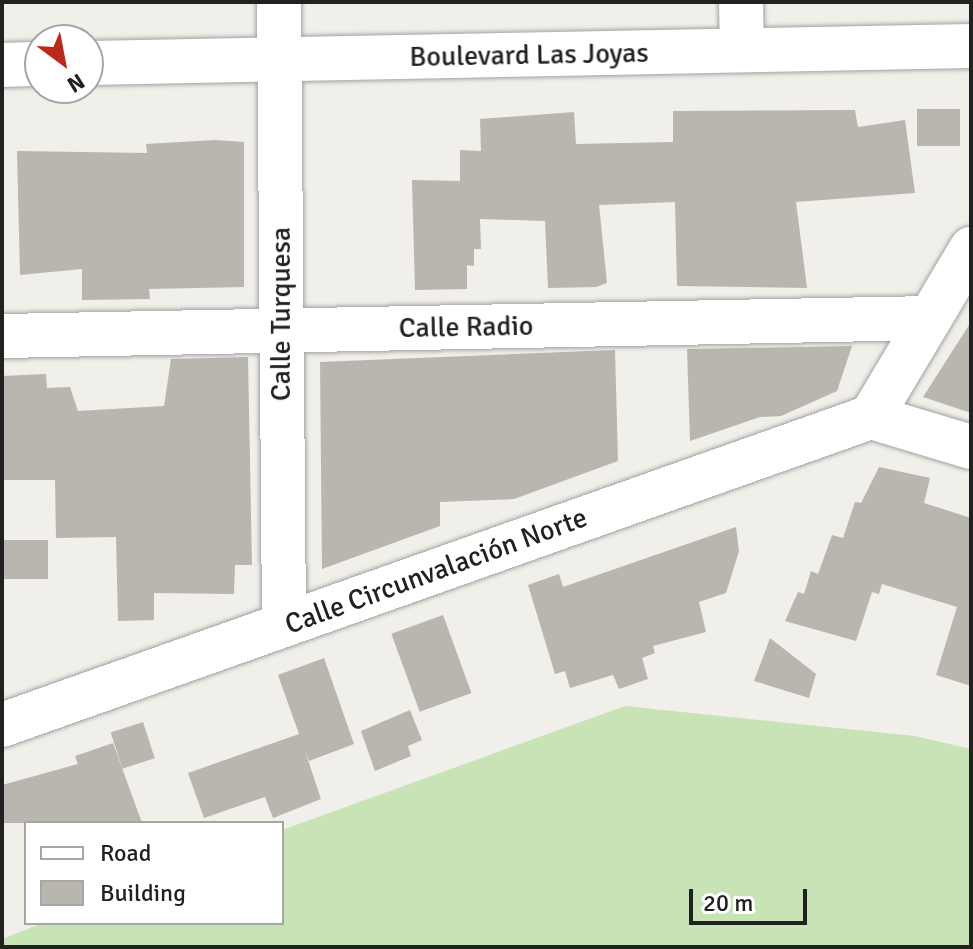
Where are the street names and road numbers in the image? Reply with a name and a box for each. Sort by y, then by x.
street label: Boulevard Las Joyas [409,36,649,74]
street label: Calle Turquesa [264,227,298,401]
street label: Calle Radio [398,309,534,345]
street label: Calle Circunvalación Norte [280,501,592,641]

